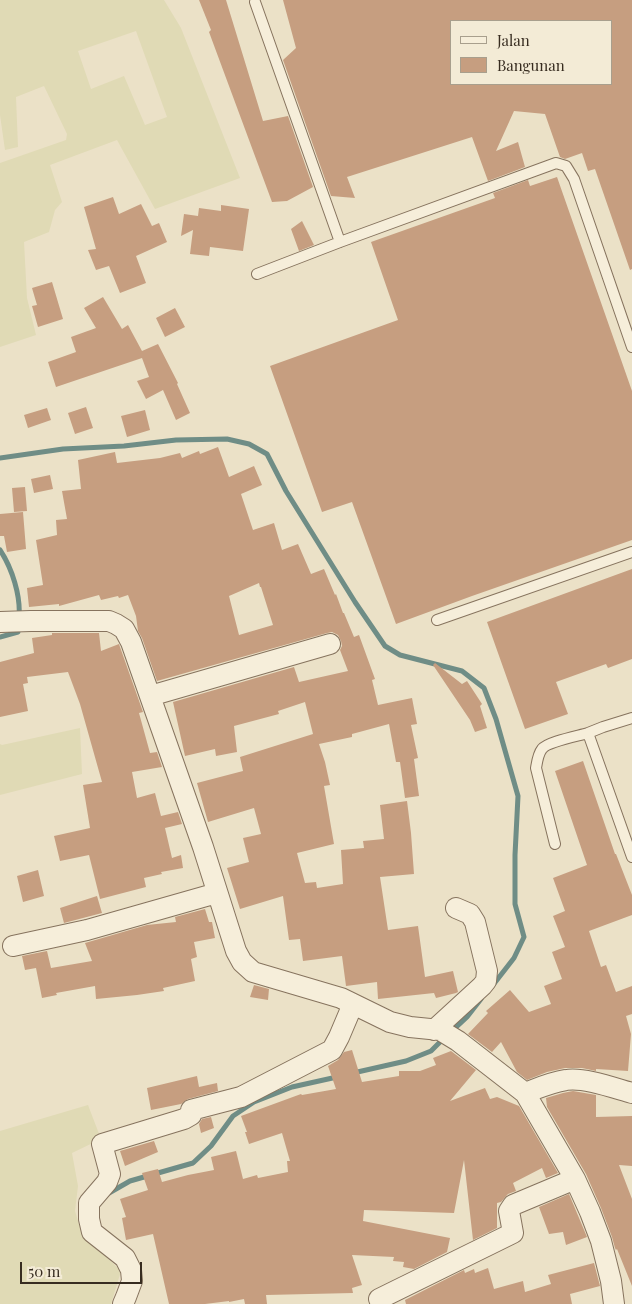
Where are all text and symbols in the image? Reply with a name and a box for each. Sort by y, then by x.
legend [450,20,612,85]
text: Jalan [497,30,530,50]
text: Bangunan [497,55,565,75]
scale bar [22,1252,145,1284]
text: 50 m [28,1261,60,1281]

